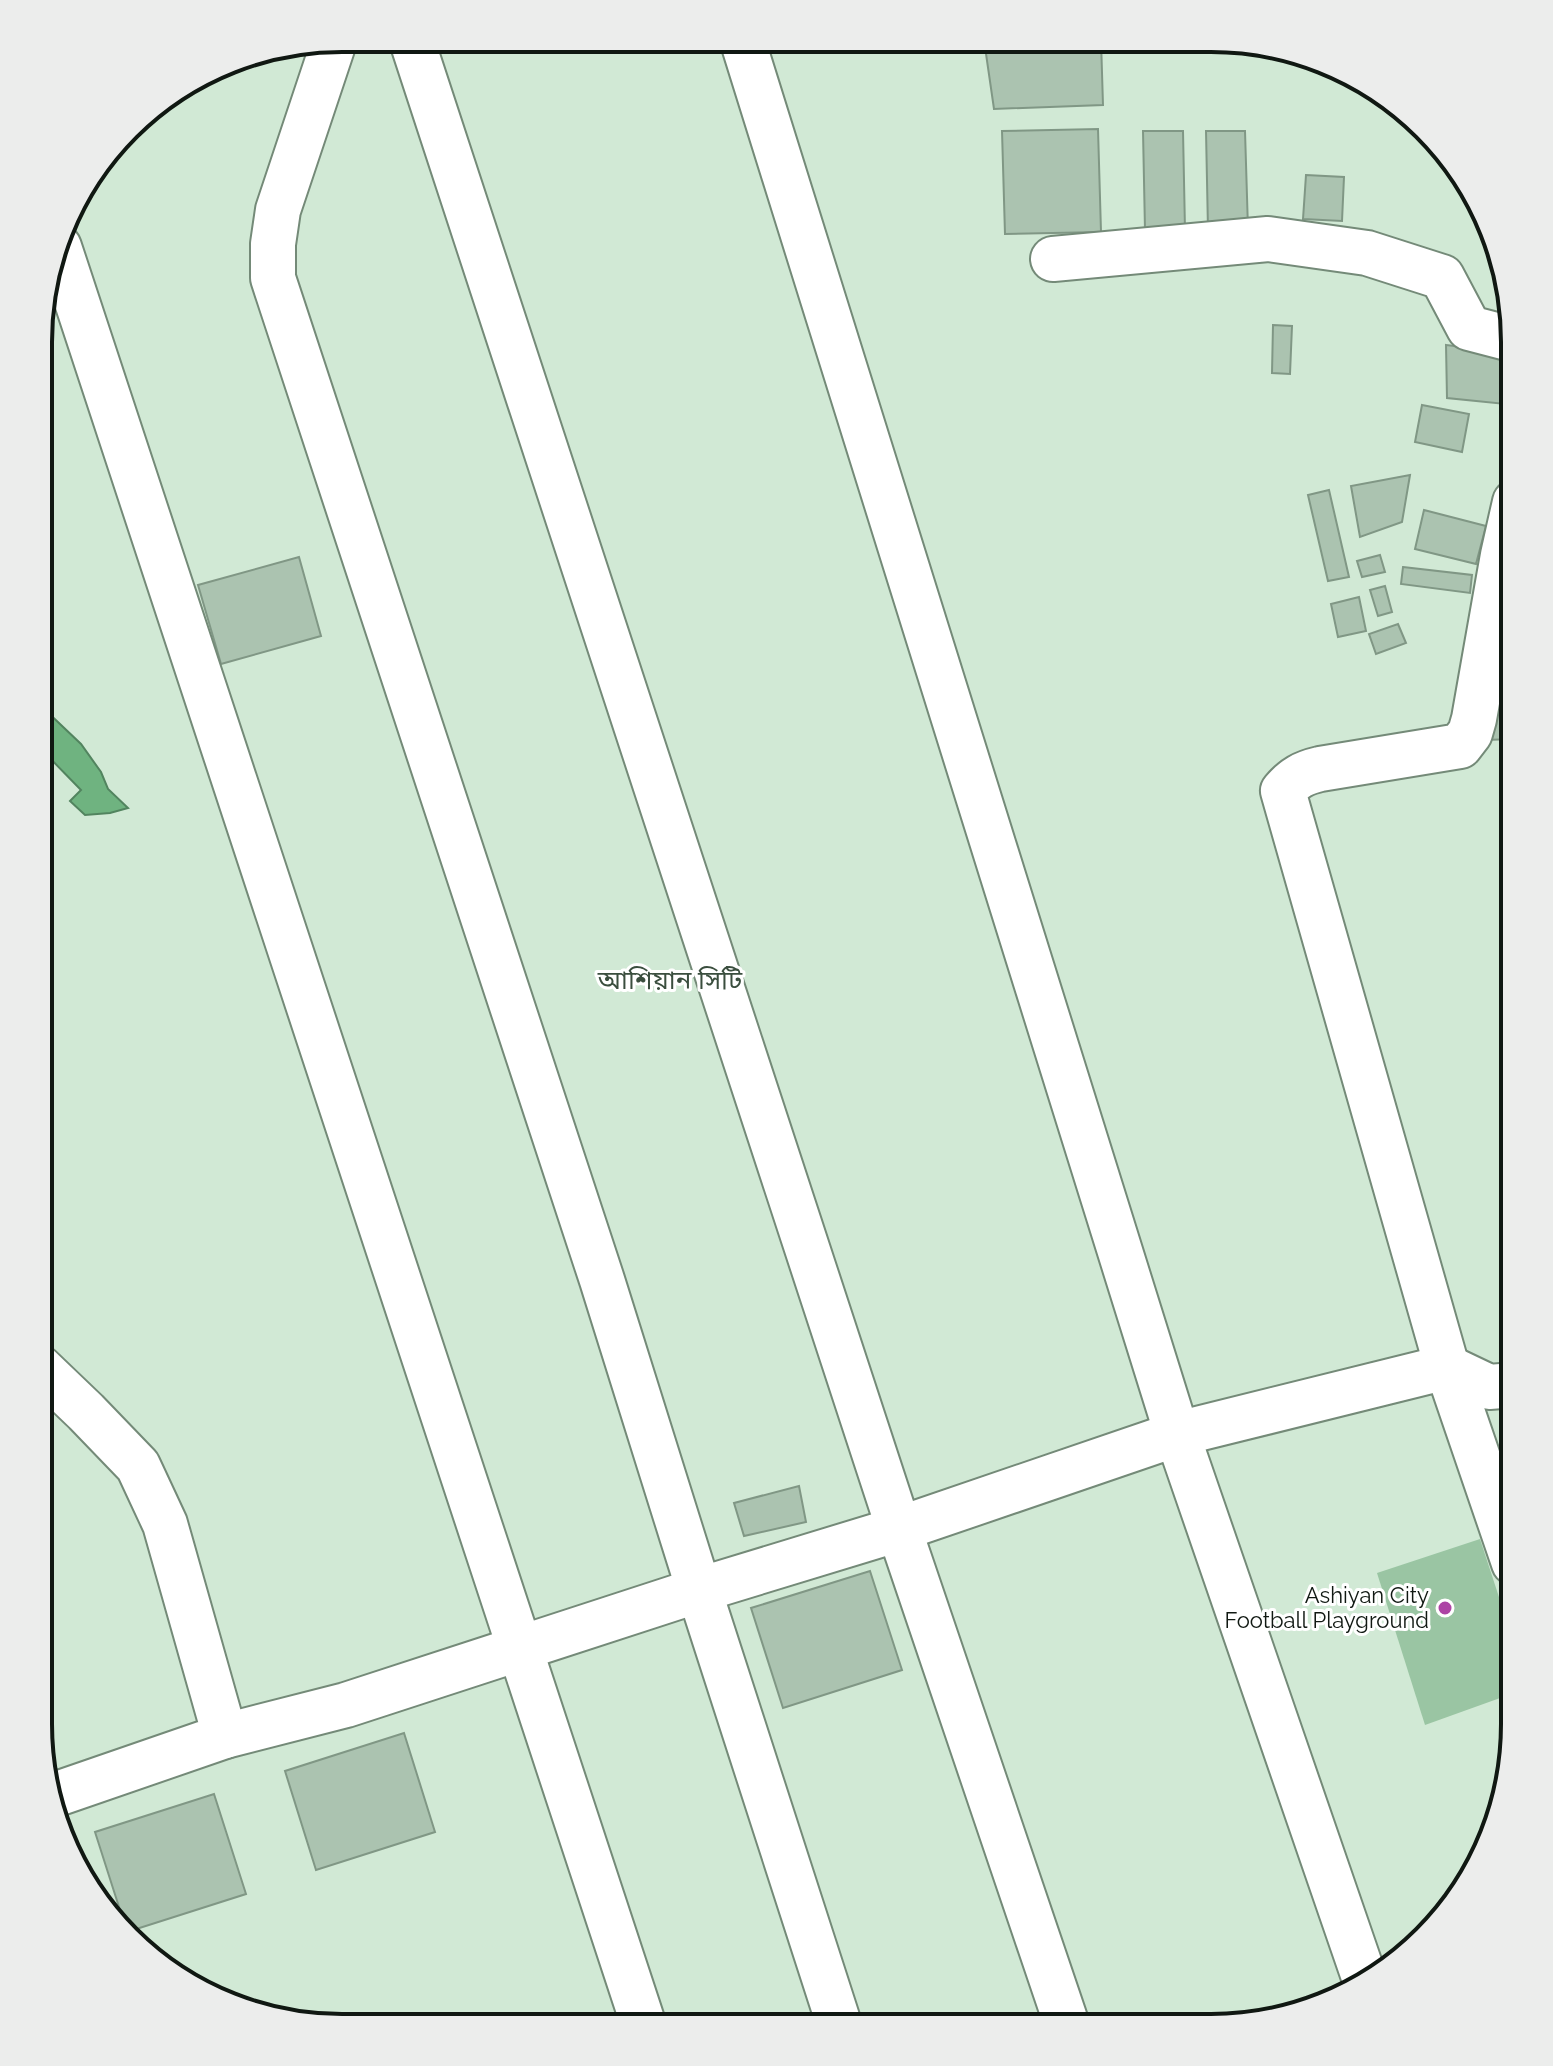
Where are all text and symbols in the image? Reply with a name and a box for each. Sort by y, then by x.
district label: আশিয়ান সিটি [597,965,743,995]
place label: Ashiyan City Football Playground [1224,1582,1429,1633]
marker: Ashiyan City Football Playground [1436,1599,1454,1617]

